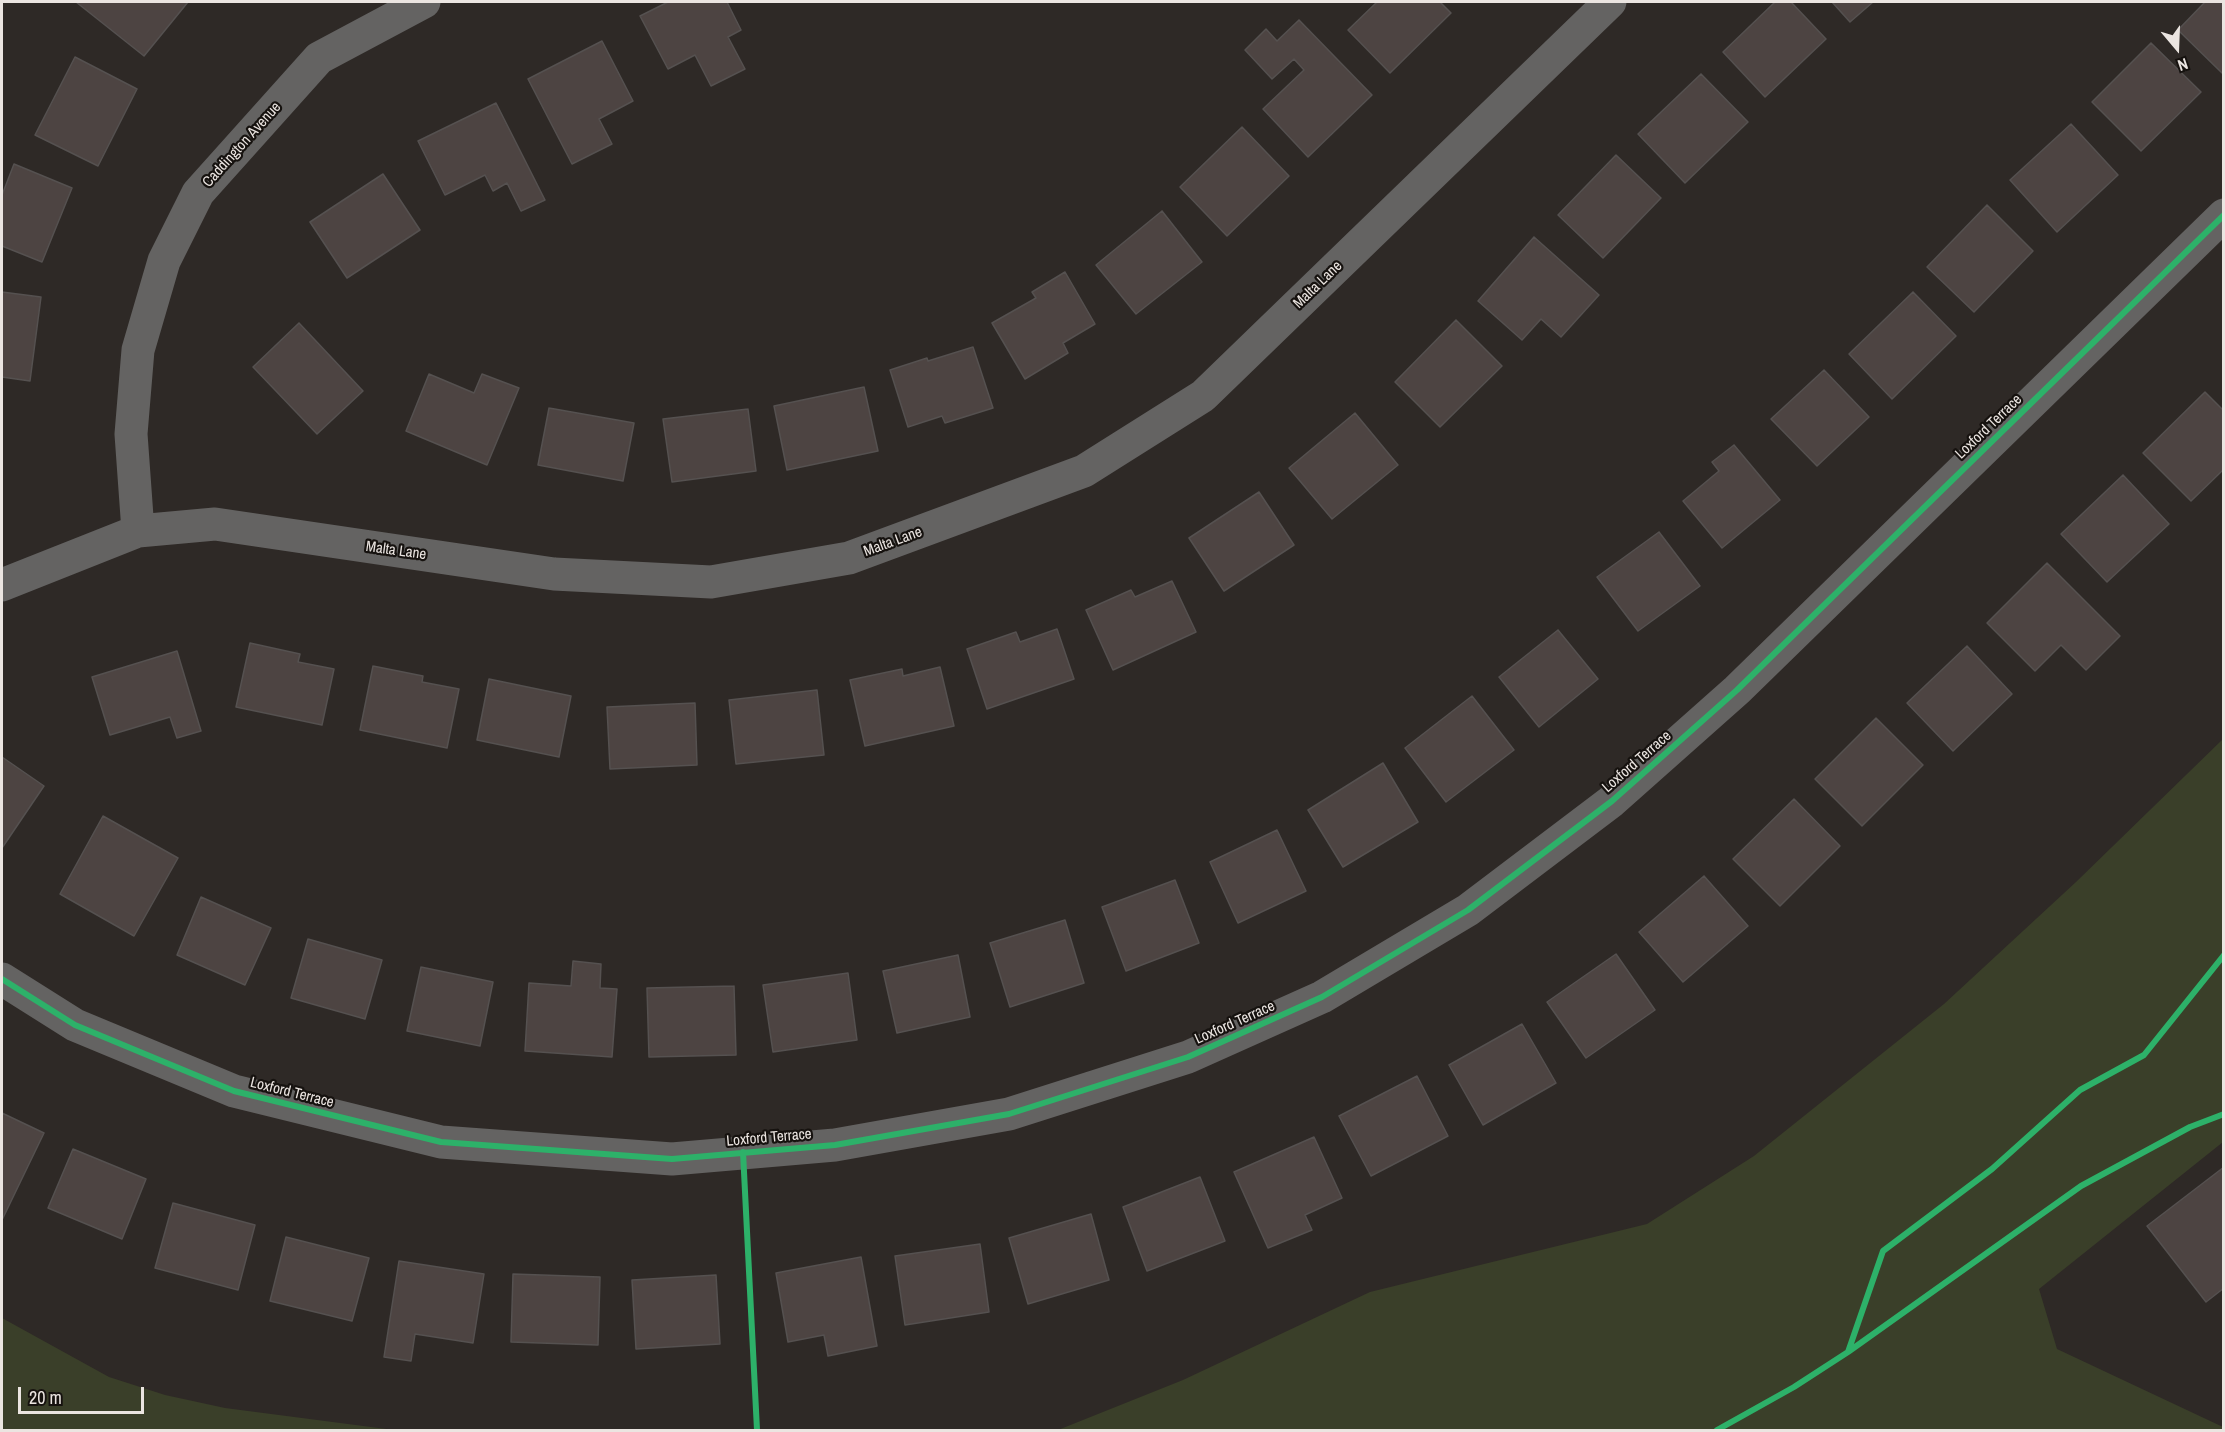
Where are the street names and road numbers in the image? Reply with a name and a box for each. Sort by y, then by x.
street label: Caddington Avenue [199,99,285,191]
street label: Malta Lane [1290,257,1346,313]
street label: Loxford Terrace [1952,391,2026,463]
street label: Malta Lane [861,523,925,561]
street label: Malta Lane [365,538,427,564]
street label: Loxford Terrace [1599,727,1675,797]
street label: Loxford Terrace [1192,997,1278,1049]
street label: Loxford Terrace [248,1074,336,1112]
street label: Loxford Terrace [726,1125,812,1151]

